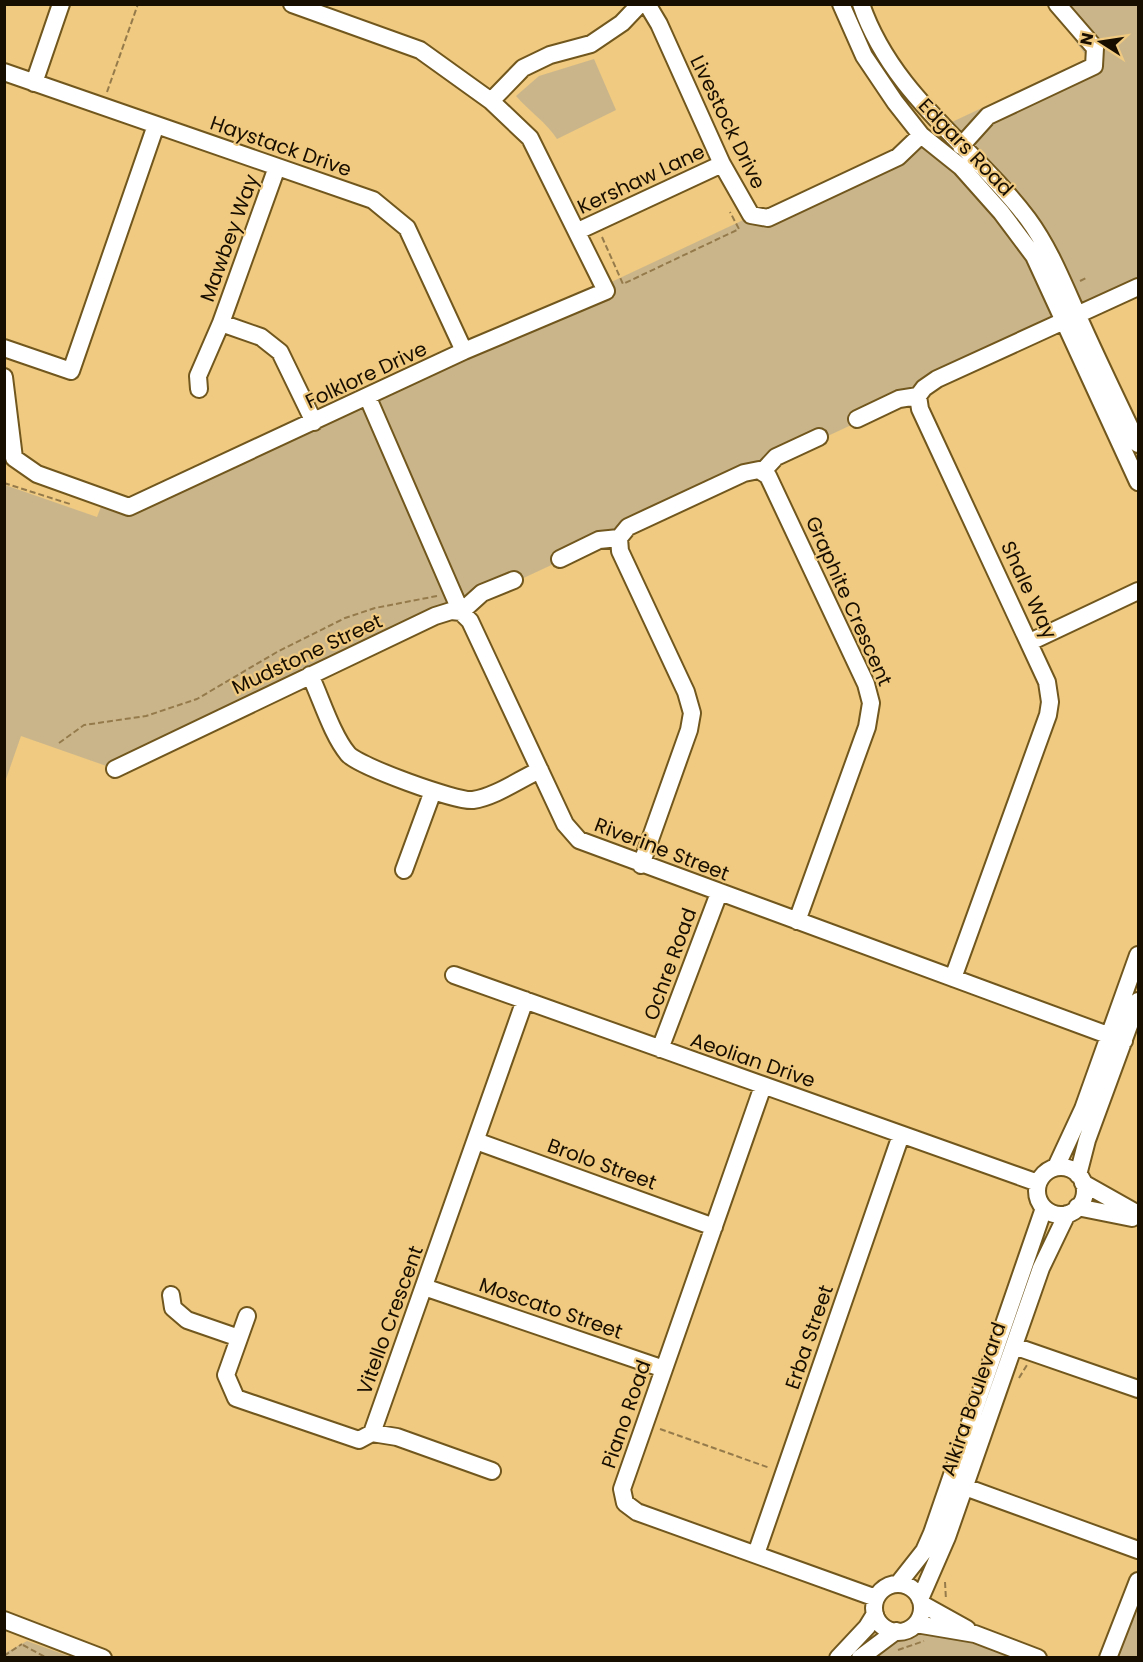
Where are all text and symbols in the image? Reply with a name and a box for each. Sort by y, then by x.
north arrow [1071,12,1131,72]
text: N [1074,31,1099,47]
street label: Livestock Drive [683,50,773,194]
street label: Edgars Road [912,92,1020,202]
street label: Haystack Drive [207,109,355,183]
street label: Kershaw Lane [573,137,709,221]
street label: Mawbey Way [193,170,265,306]
street label: Folklore Drive [301,335,431,415]
street label: Graphite Crescent [799,512,899,690]
street label: Shale Way [994,536,1064,644]
street label: Mudstone Street [227,607,387,701]
street label: Riverine Street [591,810,733,888]
street label: Ochre Road [637,904,703,1024]
street label: Aeolian Drive [687,1026,819,1094]
street label: Brolo Street [544,1131,660,1197]
street label: Vitello Crescent [350,1242,430,1398]
street label: Moscato Street [475,1270,627,1346]
street label: Erba Street [778,1281,840,1393]
street label: Alkira Boulevard [934,1318,1012,1480]
street label: Piano Road [594,1356,658,1472]

